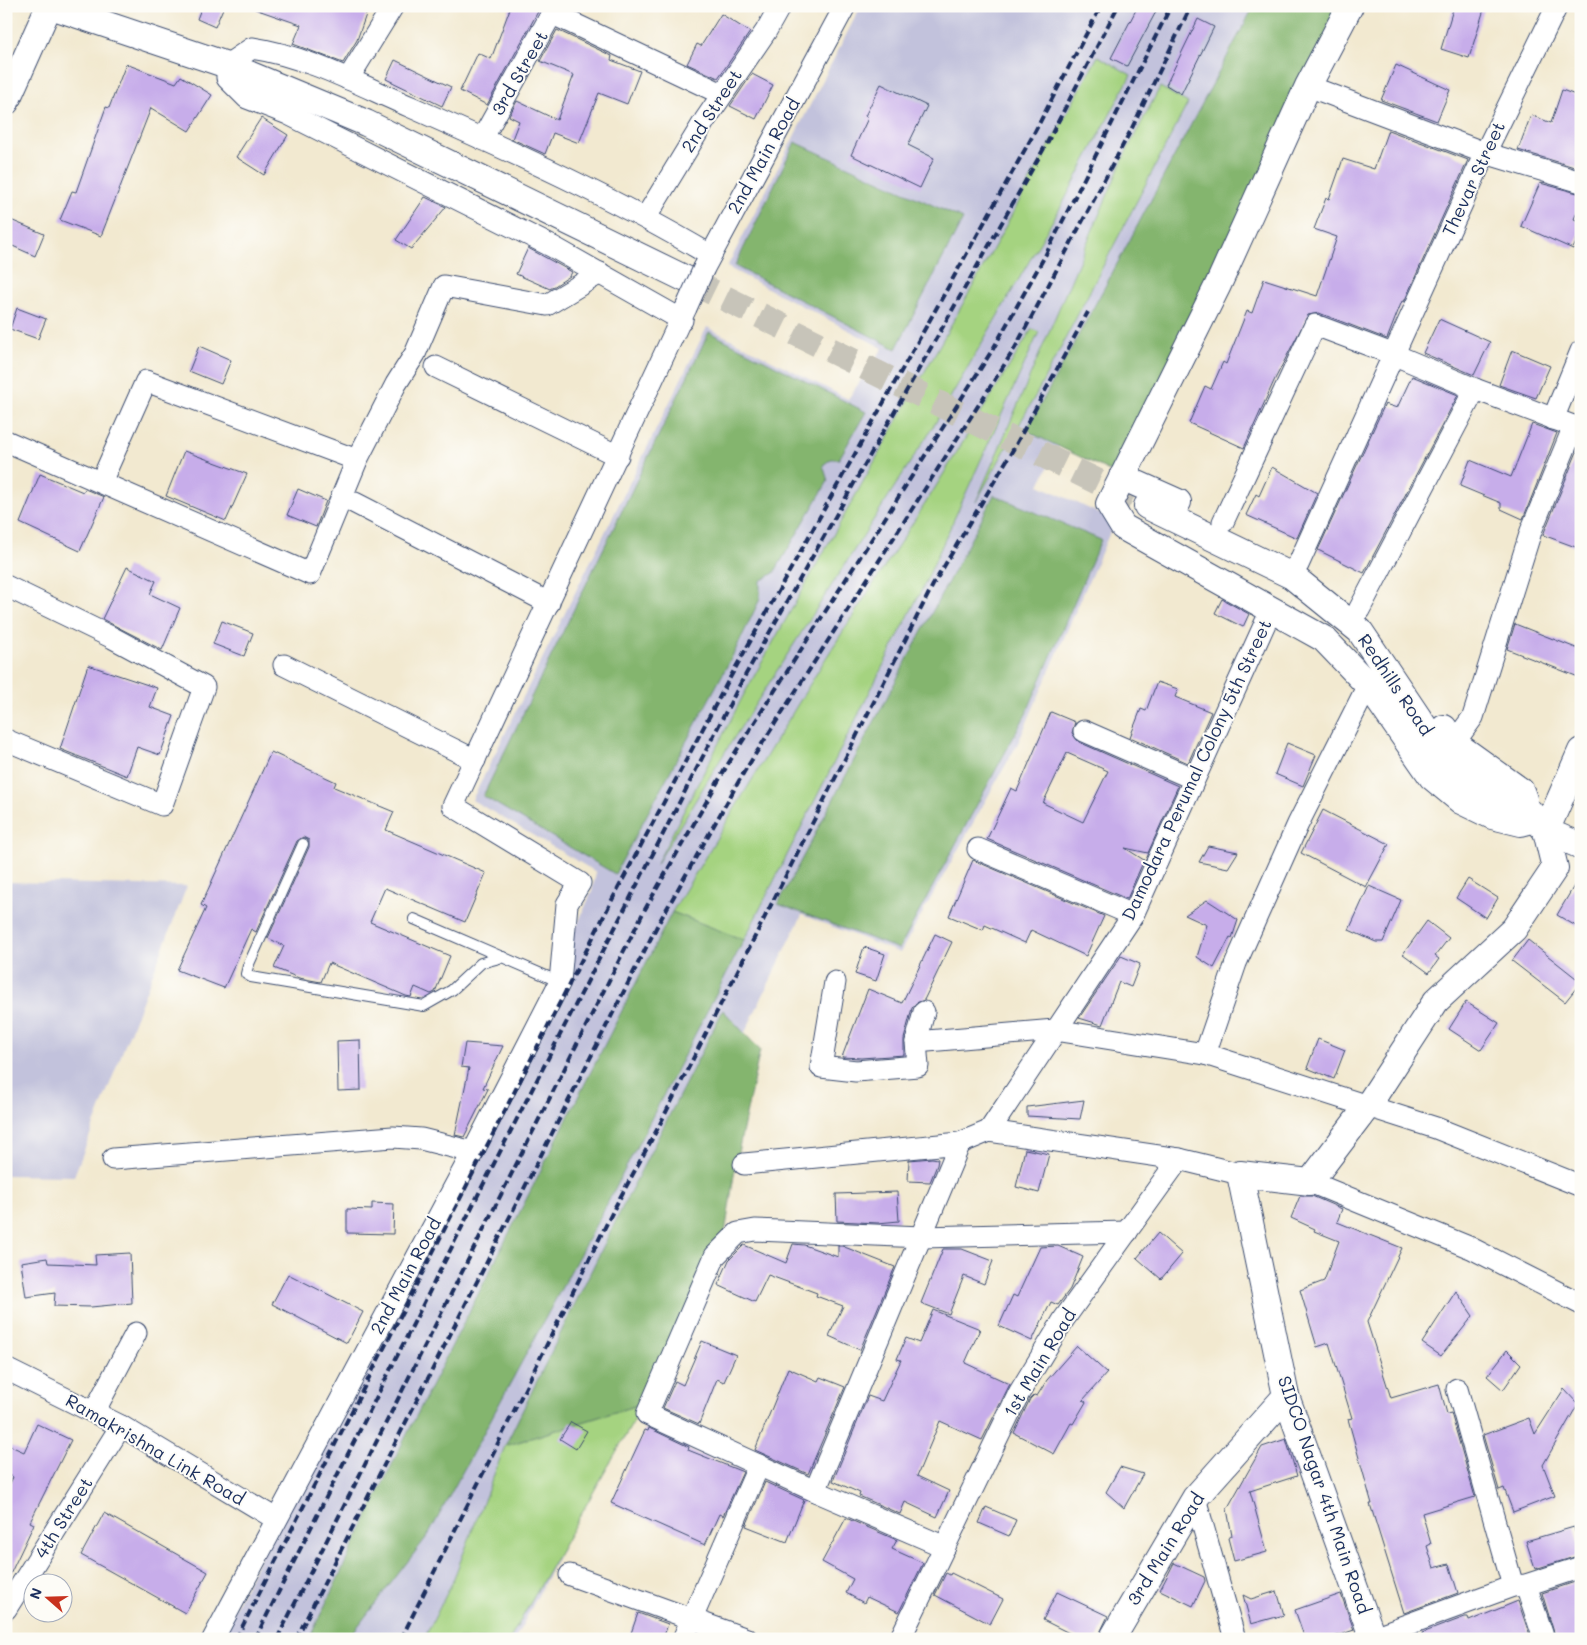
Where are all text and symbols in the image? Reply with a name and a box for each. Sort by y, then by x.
street label: 3rd Street [485,26,553,119]
street label: 2nd Street [675,64,747,157]
street label: 2nd Main Road [721,93,805,218]
street label: Thevar Street [1436,117,1510,240]
street label: Damodara Perumal Colony 5th Street [1116,615,1277,924]
street label: Redhills Road [1353,629,1439,740]
street label: 2nd Main Road [364,1213,446,1338]
street label: 1st Main Road [997,1304,1081,1421]
street label: SIDCO Nagar 4th Main Road [1273,1372,1377,1617]
street label: Ramakrishna Link Road [61,1388,250,1510]
street label: 4th Street [29,1472,98,1563]
street label: 3rd Main Road [1121,1488,1209,1609]
north arrow [22,1572,72,1622]
text: N [25,1585,46,1602]

